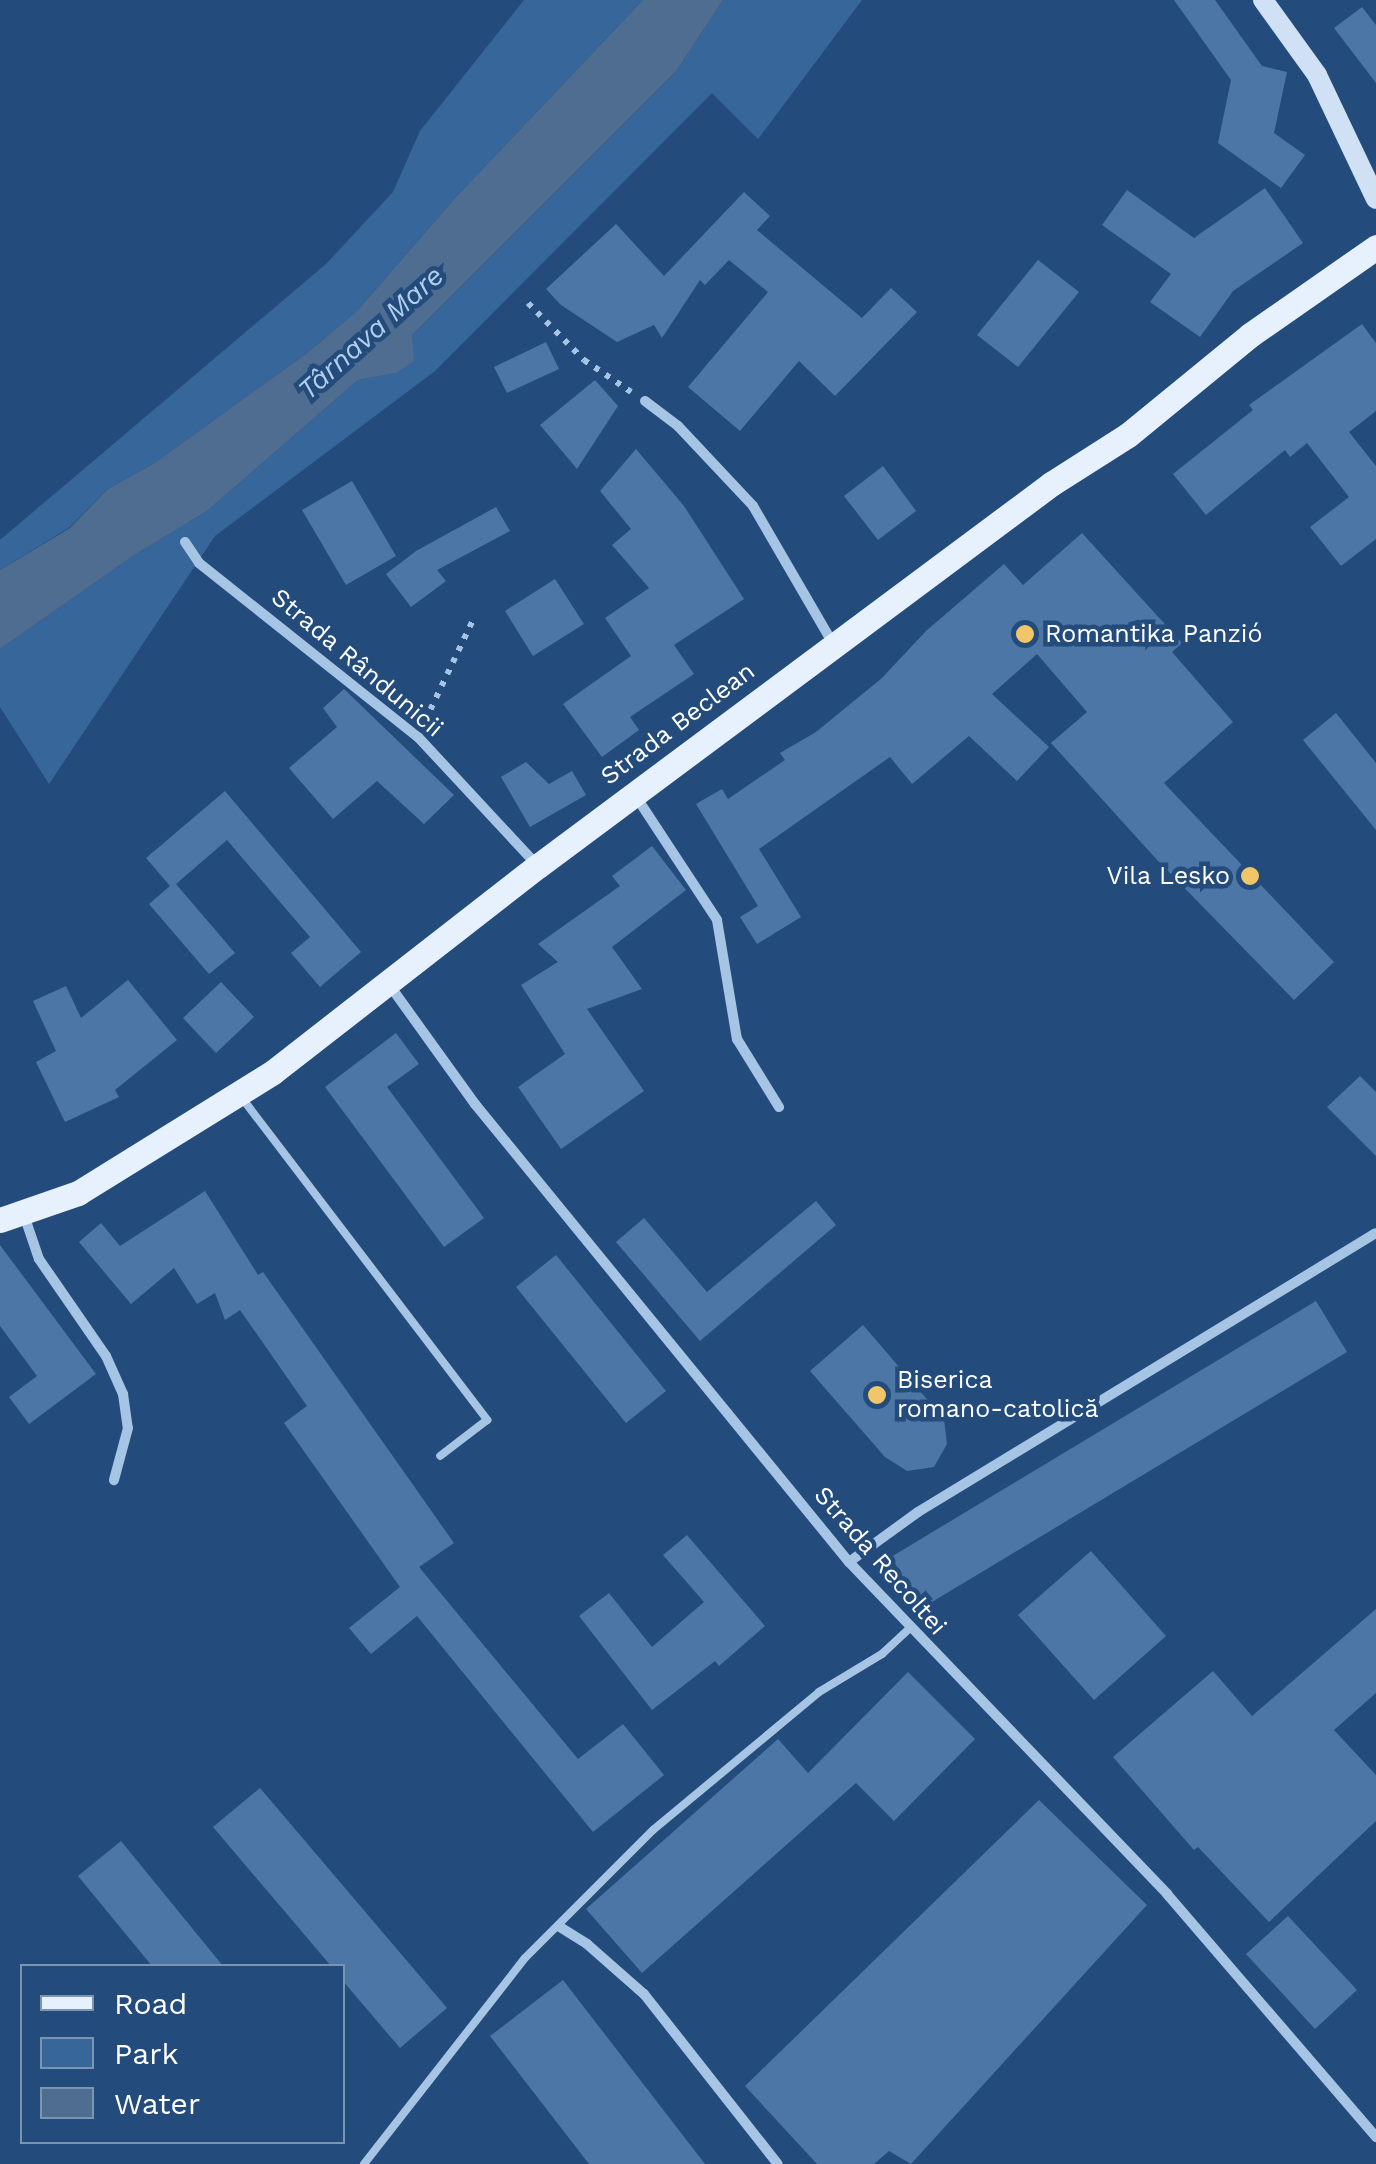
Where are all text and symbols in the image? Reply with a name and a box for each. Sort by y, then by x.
water label: Târnava Mare [291,259,451,407]
street label: Strada Rândunicii [265,582,449,744]
place label: Romantika Panzió [1045,619,1263,649]
marker: Romantika Panzió [1014,623,1036,645]
street label: Strada Beclean [595,656,761,792]
place label: Vila Lesko [1106,861,1230,891]
marker: Vila Lesko [1239,865,1261,887]
place label: Biserica romano-catolică [897,1366,1099,1425]
marker: Biserica romano-catolică [866,1384,888,1406]
street label: Strada Recoltei [807,1481,953,1641]
legend [20,1964,345,2144]
text: Road [114,1986,187,2021]
text: Park [114,2036,179,2071]
text: Water [114,2086,200,2121]

